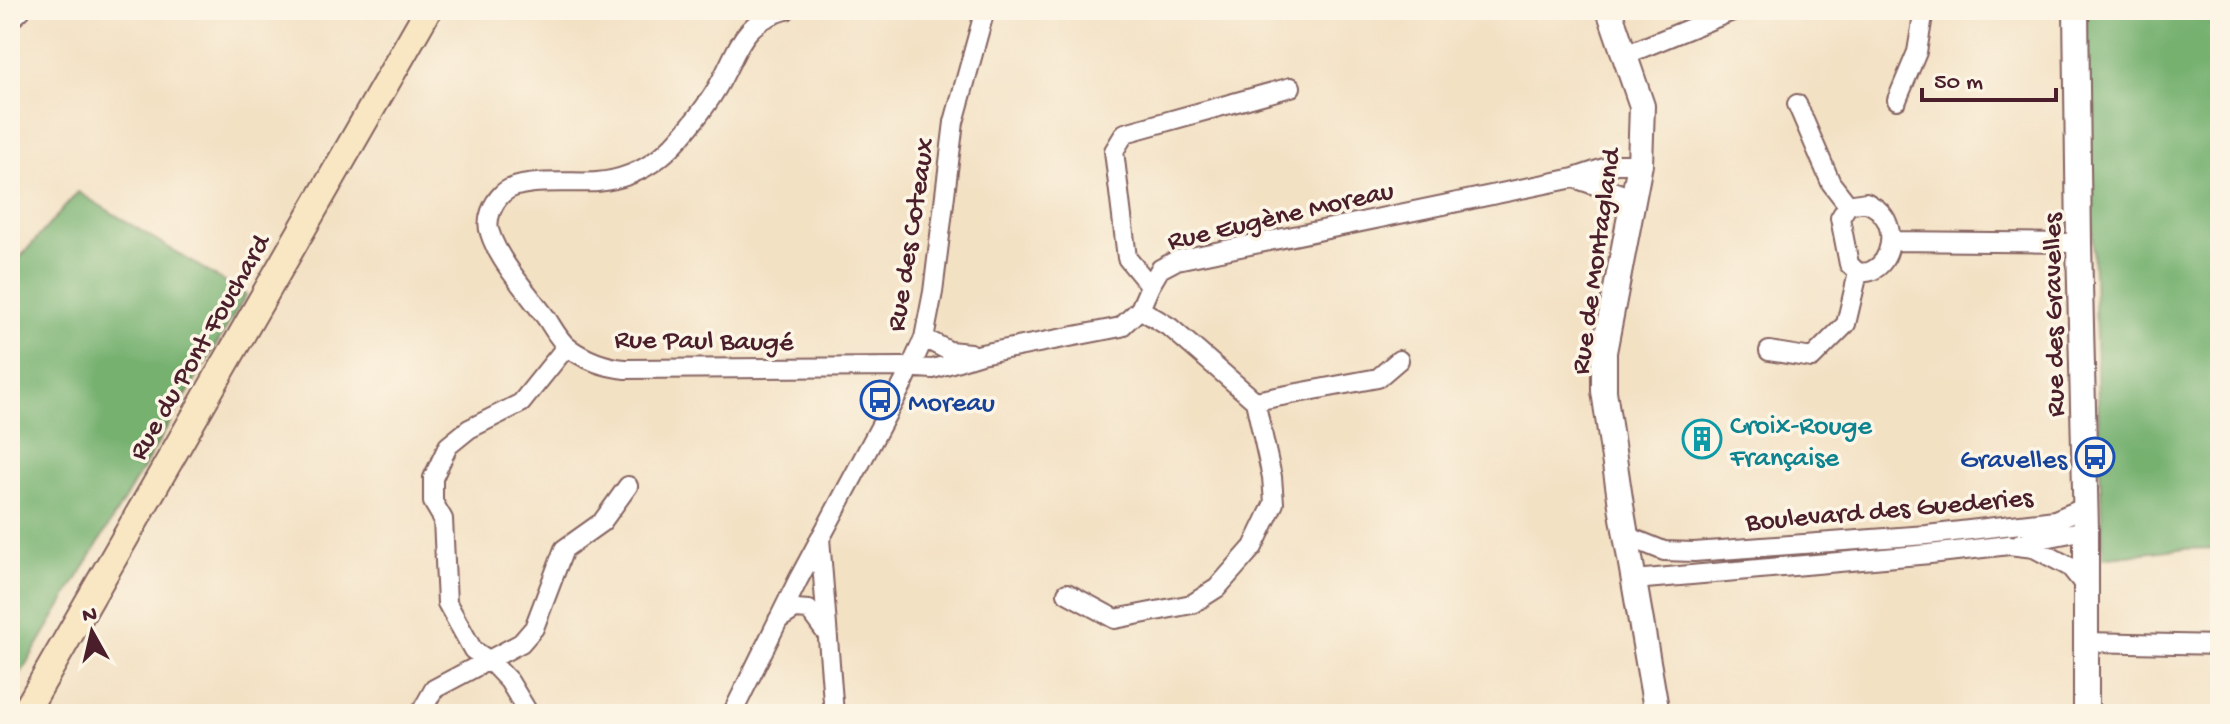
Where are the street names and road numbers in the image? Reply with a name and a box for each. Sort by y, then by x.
street label: Rue des Coteaux [881,135,944,334]
street label: Rue de Montagland [1565,144,1630,377]
street label: Rue Eugène Moreau [1165,175,1397,259]
street label: Rue des Gravelles [2037,212,2074,417]
street label: Rue du Pont Fouchard [123,227,280,467]
street label: Rue Paul Baugé [614,324,794,361]
street label: Boulevard des Guederies [1743,482,2035,541]

